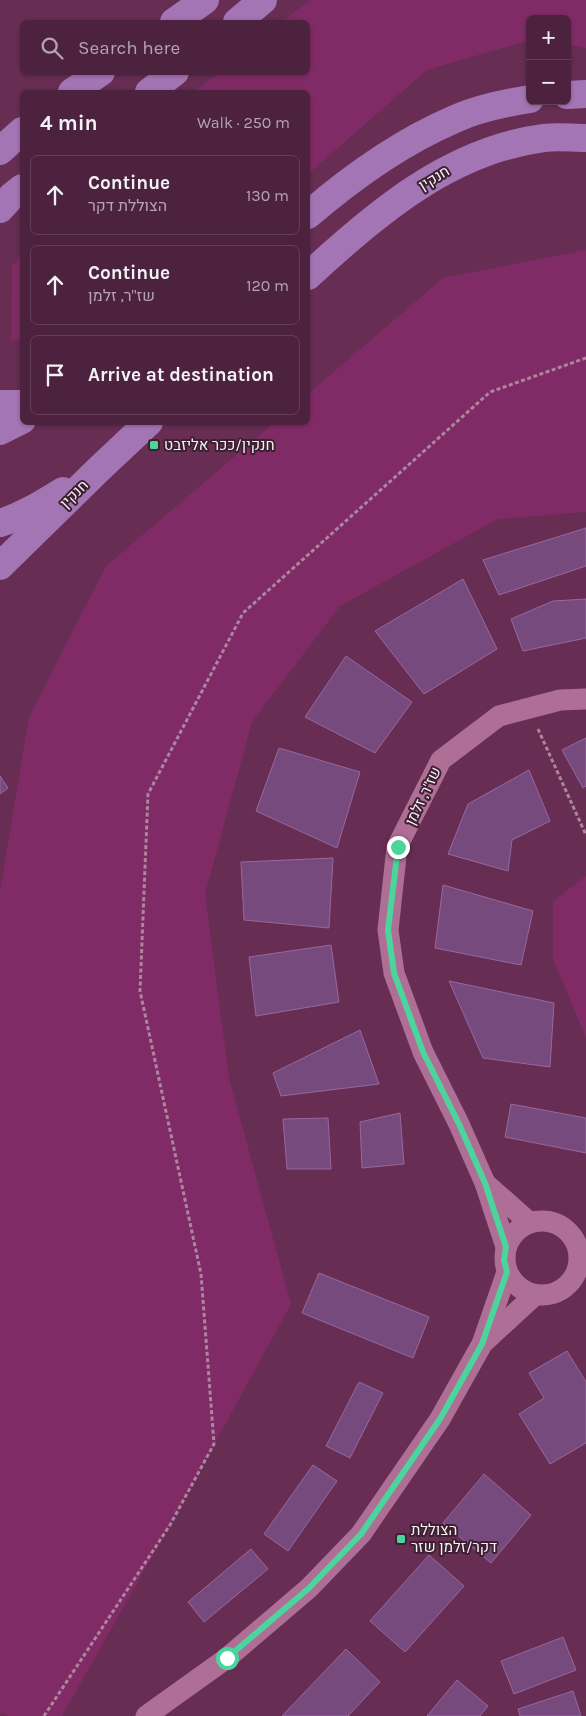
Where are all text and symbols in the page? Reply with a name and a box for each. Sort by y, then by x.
map controls [526,15,571,105]
button: + [526,15,571,60]
search box [20,20,310,75]
icon: search [38,34,66,62]
text: Search here [78,37,180,59]
button: − [526,60,571,105]
text: 4 min [40,111,98,135]
text: Walk · 250 m [197,113,290,132]
street label: חנקין [415,162,453,194]
text: Continue [88,172,170,194]
icon: ahead [41,181,69,209]
text: 130 m [246,186,289,205]
text: הצוללת דקר [88,196,167,215]
text: Continue [88,262,170,284]
icon: ahead [41,271,69,299]
text: 120 m [246,276,289,295]
text: שז"ר, זלמן [88,286,155,305]
icon: arrive [41,361,69,389]
text: Arrive at destination [88,364,274,386]
place label: חנקין/ככר אליזבט [164,436,275,454]
marker: חנקין/ככר אליזבט [148,439,160,451]
street label: חנקין [56,476,92,512]
street label: שז"ר, זלמן [401,764,445,828]
route end [387,836,410,859]
place label: הצוללת דקר/זלמן שזר [411,1521,497,1556]
marker: הצוללת דקר/זלמן שזר [395,1533,407,1545]
route start [216,1647,239,1670]

